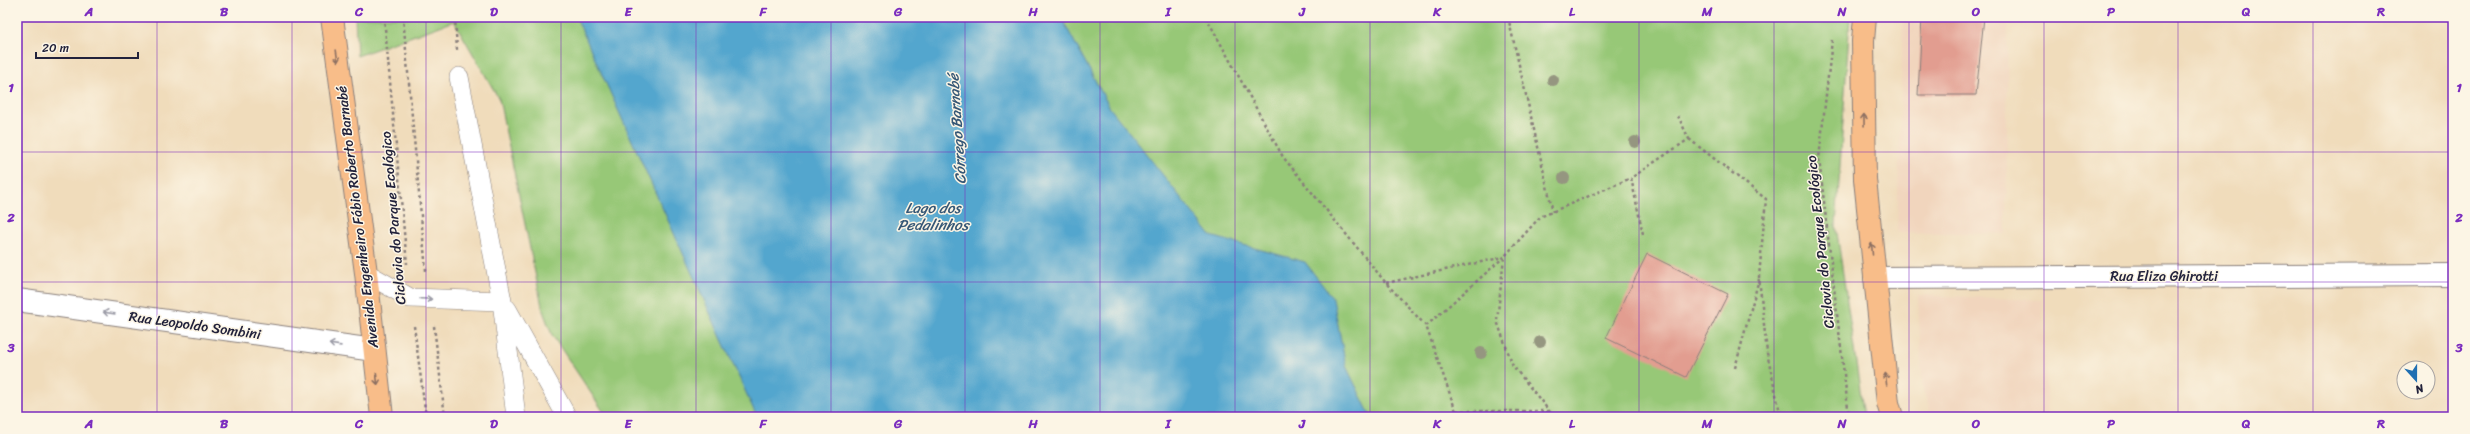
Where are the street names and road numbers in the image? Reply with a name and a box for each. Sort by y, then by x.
street label: Avenida Engenheiro Fábio Roberto Barnabé [329,84,386,351]
street label: Ciclovia do Parque Ecológico [373,130,414,306]
street label: Ciclovia do Parque Ecológico [1799,154,1842,330]
street label: Rua Eliza Ghirotti [2110,264,2219,289]
street label: Rua Leopoldo Sombini [127,304,264,347]

